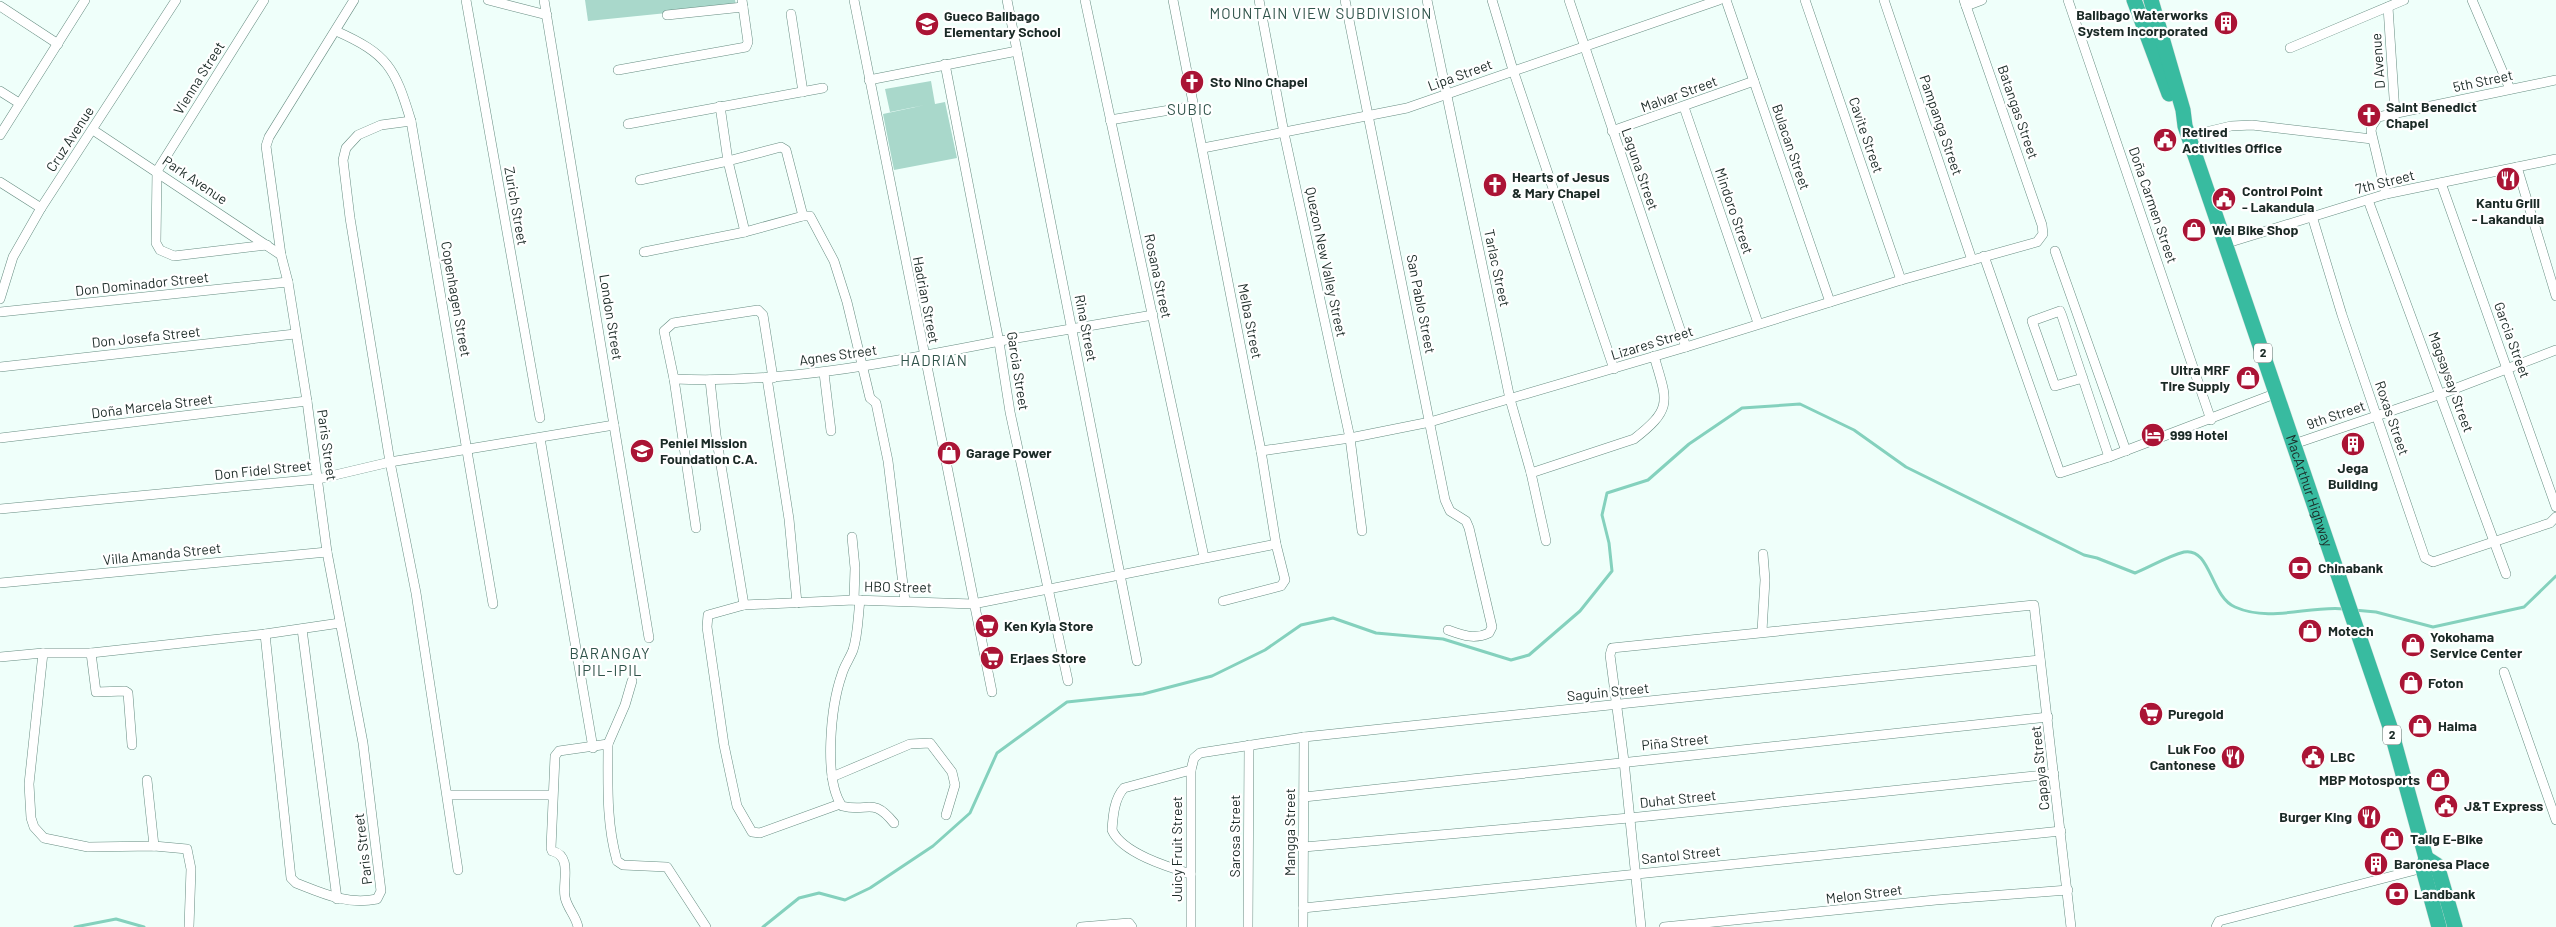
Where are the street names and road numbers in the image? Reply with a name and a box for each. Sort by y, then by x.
street label: D Avenue [2367,33,2388,90]
street label: Vienna Street [169,38,228,117]
street label: Lipa Street [1425,55,1494,94]
street label: Batangas Street [1994,63,2042,161]
street label: 5th Street [2451,66,2514,95]
street label: Malvar Street [1638,72,1719,115]
street label: Pampanga Street [1916,72,1967,177]
street label: Cavite Street [1846,95,1887,175]
street label: Bulacan Street [1769,102,1814,192]
street label: Cruz Avenue [42,103,97,175]
street label: Laguna Street [1618,125,1662,212]
street label: Doña Carmen Street [2126,144,2181,265]
street label: Park Avenue [160,152,231,208]
street label: Zurich Street [501,165,532,247]
street label: Mindoro Street [1712,166,1757,256]
street label: 7th Street [2354,166,2416,197]
street label: Quezon New Valley Street [1302,185,1351,338]
street label: Tarlac Street [1481,228,1514,308]
street label: Rosana Street [1141,232,1176,320]
street label: Copenhagen Street [438,240,475,358]
street label: San Pablo Street [1404,253,1439,355]
street label: Hadrian Street [910,255,943,345]
street label: Don Dominador Street [74,268,210,299]
street label: London Street [596,273,627,361]
street label: Melba Street [1235,282,1266,360]
street label: Rina Street [1072,293,1101,363]
street label: Garcia Street [2491,299,2534,380]
street label: Don Josefa Street [91,322,201,351]
street label: Lizares Street [1609,322,1695,363]
street label: Magsaysay Street [2425,329,2478,434]
street label: Garcia Street [1004,330,1033,412]
street label: Agnes Street [798,341,878,368]
road number: 2 [2254,343,2272,362]
street label: Roxas Street [2372,378,2413,457]
street label: Doña Marcela Street [90,390,214,421]
street label: 9th Street [2304,397,2367,432]
street label: Paris Street [314,408,341,482]
street label: MacArthur Highway [2283,432,2337,549]
street label: Don Fidel Street [214,456,312,483]
street label: Villa Amanda Street [102,539,222,568]
street label: HBO Street [864,577,932,596]
street label: Saguin Street [1566,679,1650,704]
street label: Capaya Street [2027,725,2052,811]
road number: 2 [2383,726,2401,744]
street label: Piña Street [1640,730,1709,753]
street label: Duhat Street [1639,786,1717,811]
street label: Mangga Street [1281,788,1298,876]
street label: Sarosa Street [1226,795,1243,877]
street label: Juicy Fruit Street [1168,796,1185,902]
street label: Paris Street [350,812,375,886]
street label: Santol Street [1640,842,1721,867]
street label: Melon Street [1825,880,1903,907]

